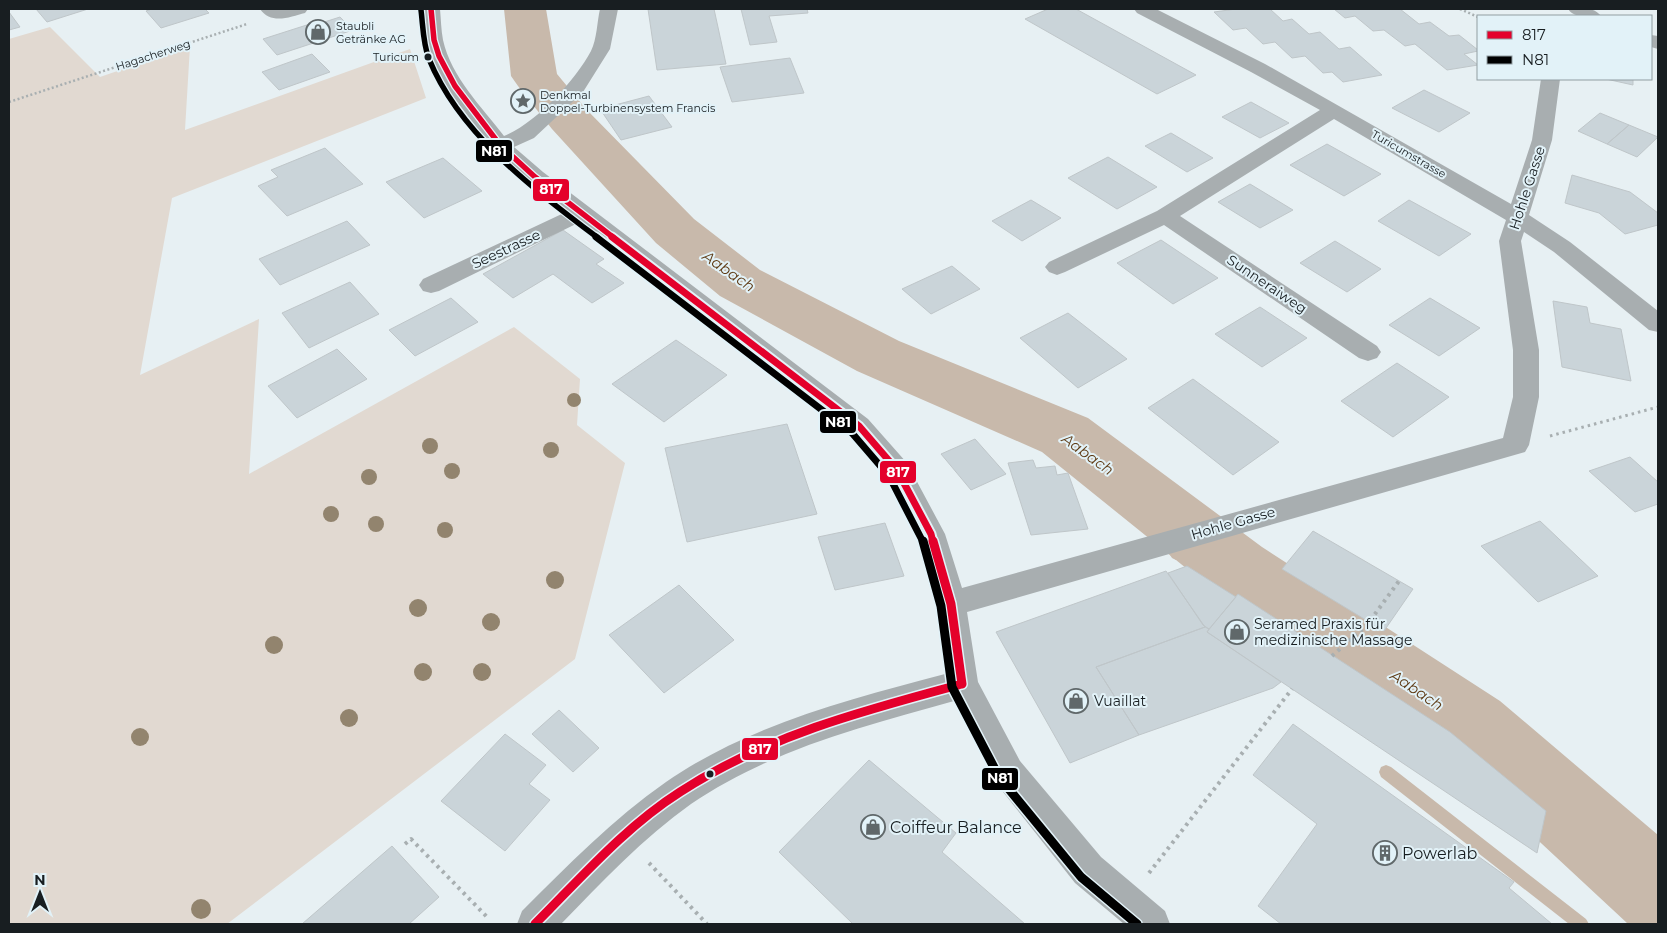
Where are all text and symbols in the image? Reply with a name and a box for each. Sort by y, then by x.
legend [1477,15,1652,80]
shop icon: Staubli Getränke AG [305,19,331,45]
place label: Staubli Getränke AG [336,19,406,46]
text: 817 [1522,25,1546,44]
street label: Hagacherweg [114,36,192,74]
place label: Turicum [373,50,419,64]
text: N81 [1522,50,1549,69]
marker: Turicum [423,52,433,62]
place icon: Denkmal Doppel-Turbinensystem Francis [510,88,536,114]
place label: Denkmal Doppel-Turbinensystem Francis [540,88,716,115]
street label: Turicumstrasse [1369,127,1449,181]
line badge: N81 [475,139,513,163]
text: N81 [481,142,507,160]
street label: Hohle Gasse [1505,144,1549,232]
line badge: 817 [532,178,570,202]
text: 817 [539,180,563,198]
street label: Seestrasse [469,225,543,273]
water label: Aabach [698,246,759,296]
street label: Sunneraiweg [1224,251,1310,317]
line badge: N81 [819,410,857,434]
text: N81 [825,413,851,431]
water label: Aabach [1057,428,1118,479]
line badge: 817 [879,460,917,484]
text: 817 [886,463,910,481]
street label: Hohle Gasse [1189,502,1277,544]
place label: Seramed Praxis für medizinische Massage [1254,615,1413,649]
shop icon: Seramed Praxis für medizinische Massage [1224,619,1250,645]
water label: Aabach [1386,665,1447,715]
shop icon: Vuaillat [1063,688,1089,714]
place label: Vuaillat [1094,692,1147,710]
line badge: 817 [741,737,779,761]
text: 817 [748,740,772,758]
line badge: N81 [981,767,1019,791]
unlabelled marker [705,769,715,779]
text: N81 [987,769,1013,787]
shop icon: Coiffeur Balance [860,814,886,840]
place label: Coiffeur Balance [890,818,1022,837]
building icon: Powerlab [1372,840,1398,866]
place label: Powerlab [1402,844,1478,863]
north arrow [15,868,65,918]
text: N [34,871,46,889]

